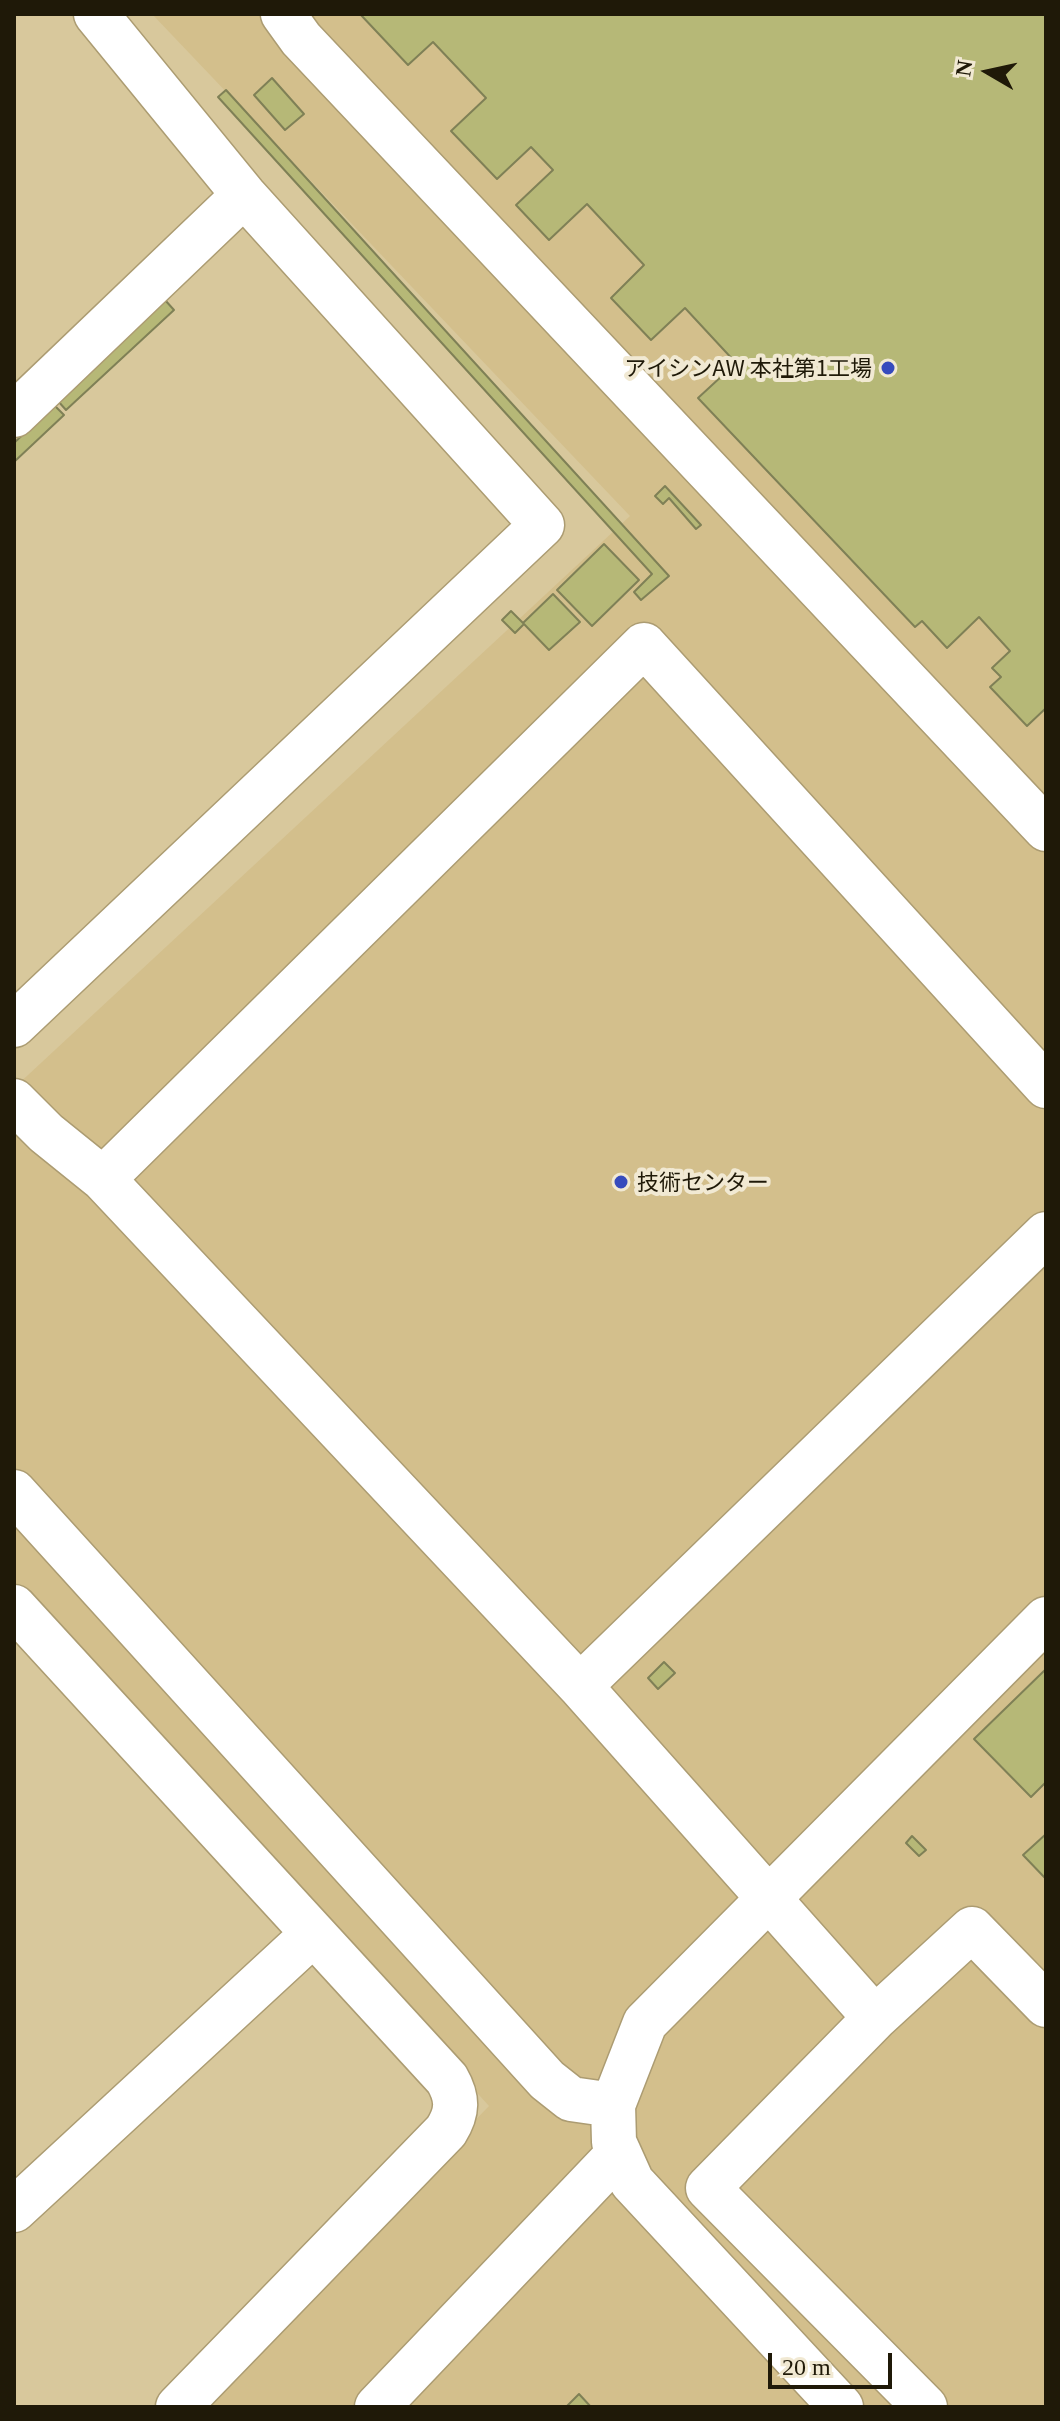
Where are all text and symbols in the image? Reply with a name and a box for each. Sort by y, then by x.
north arrow [948,32,1028,112]
text: N [950,58,977,78]
place label: アイシンAW 本社第1工場 [624,355,872,381]
marker: アイシンAW 本社第1工場 [879,359,897,377]
place label: 技術センター [637,1169,769,1195]
marker: 技術センター [612,1173,630,1191]
scale bar [772,2337,896,2387]
text: 20 m [782,2354,831,2380]

